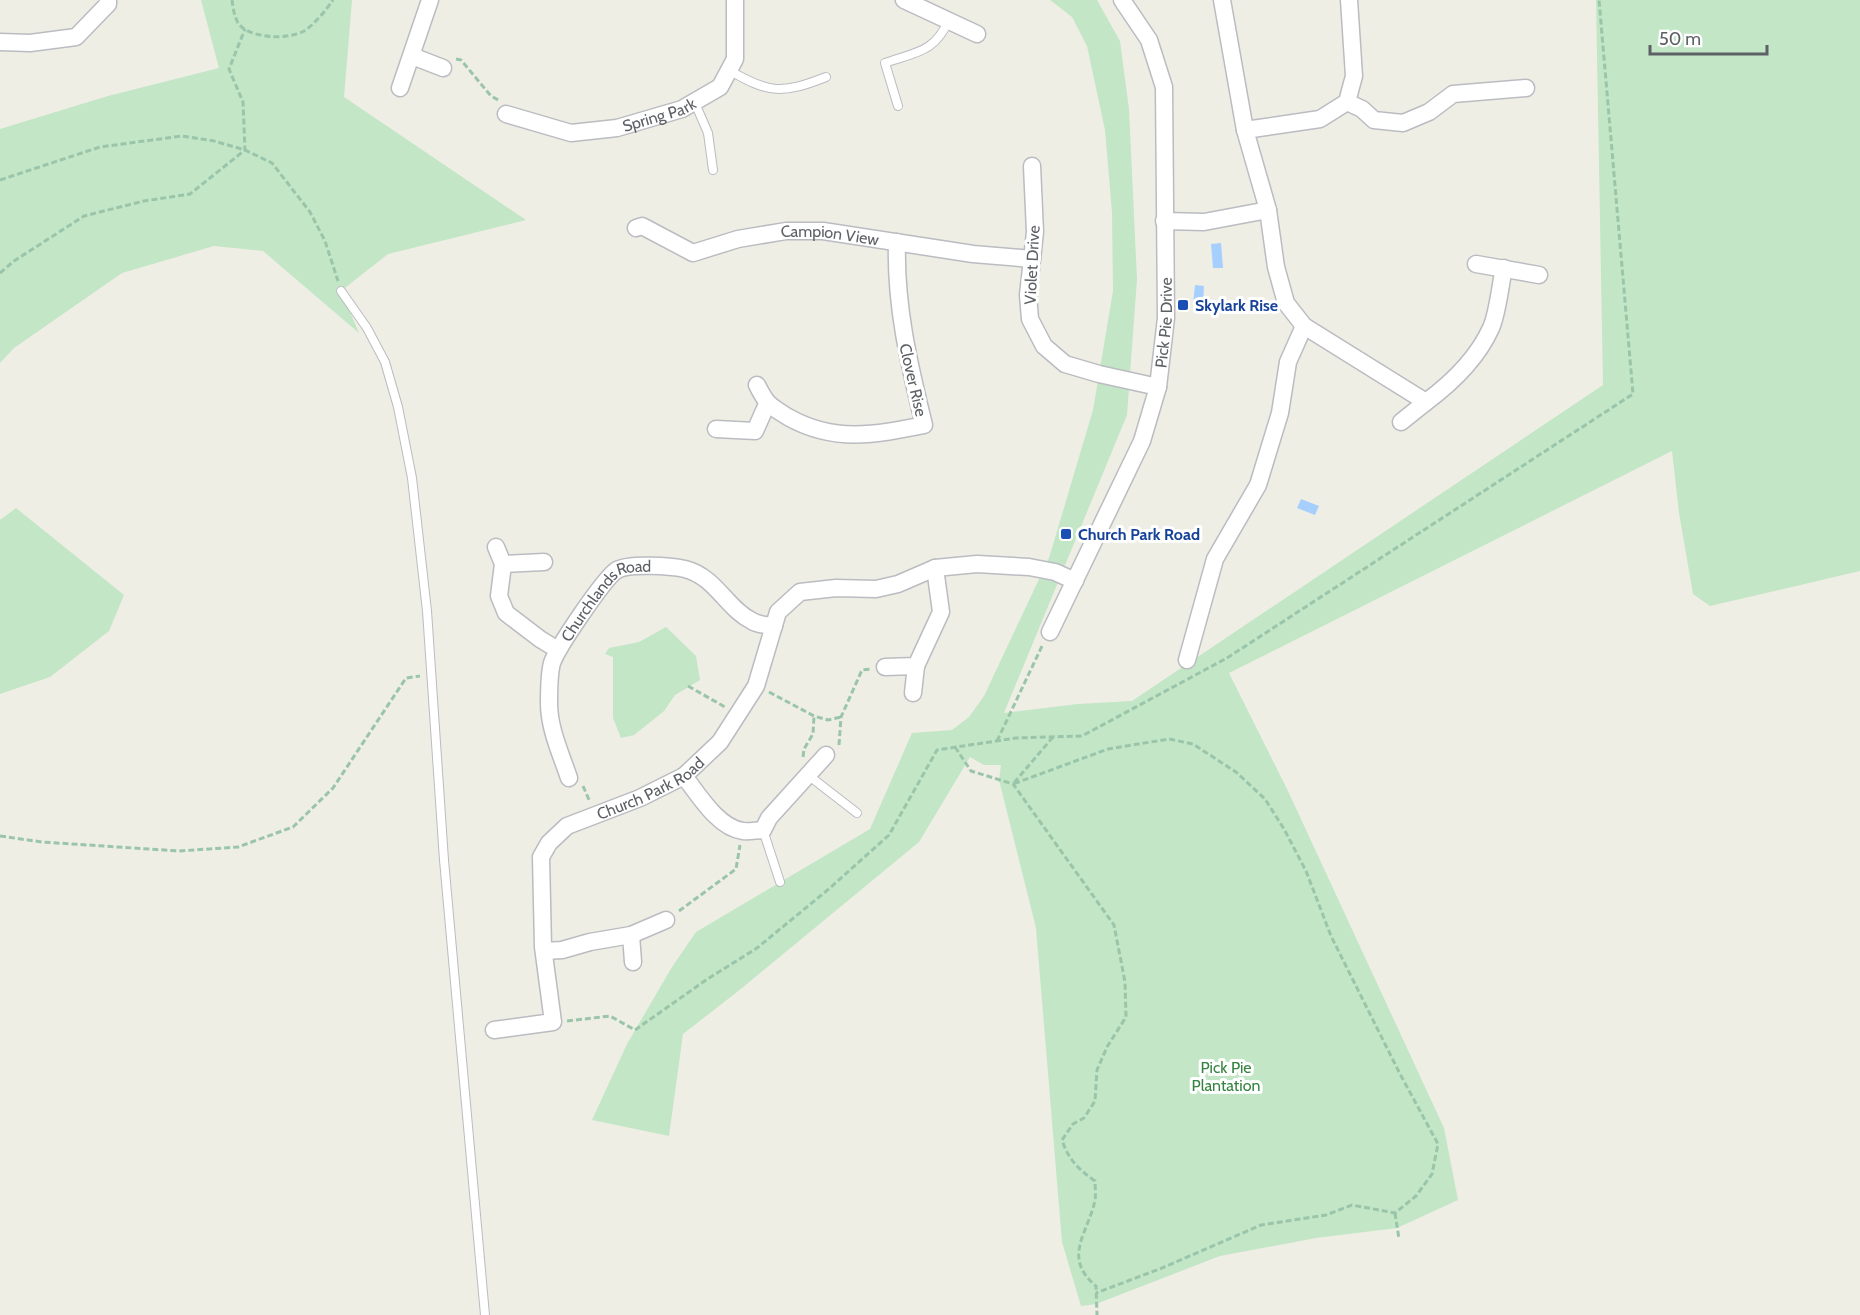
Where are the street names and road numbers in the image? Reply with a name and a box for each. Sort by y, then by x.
street label: Spring Park [620,93,700,135]
street label: Campion View [779,221,881,249]
street label: Violet Drive [1020,225,1044,305]
street label: Pick Pie Drive [1151,277,1176,369]
street label: Clover Rise [895,342,931,418]
street label: Churchlands Road [557,556,651,645]
street label: Church Park Road [594,753,708,823]

